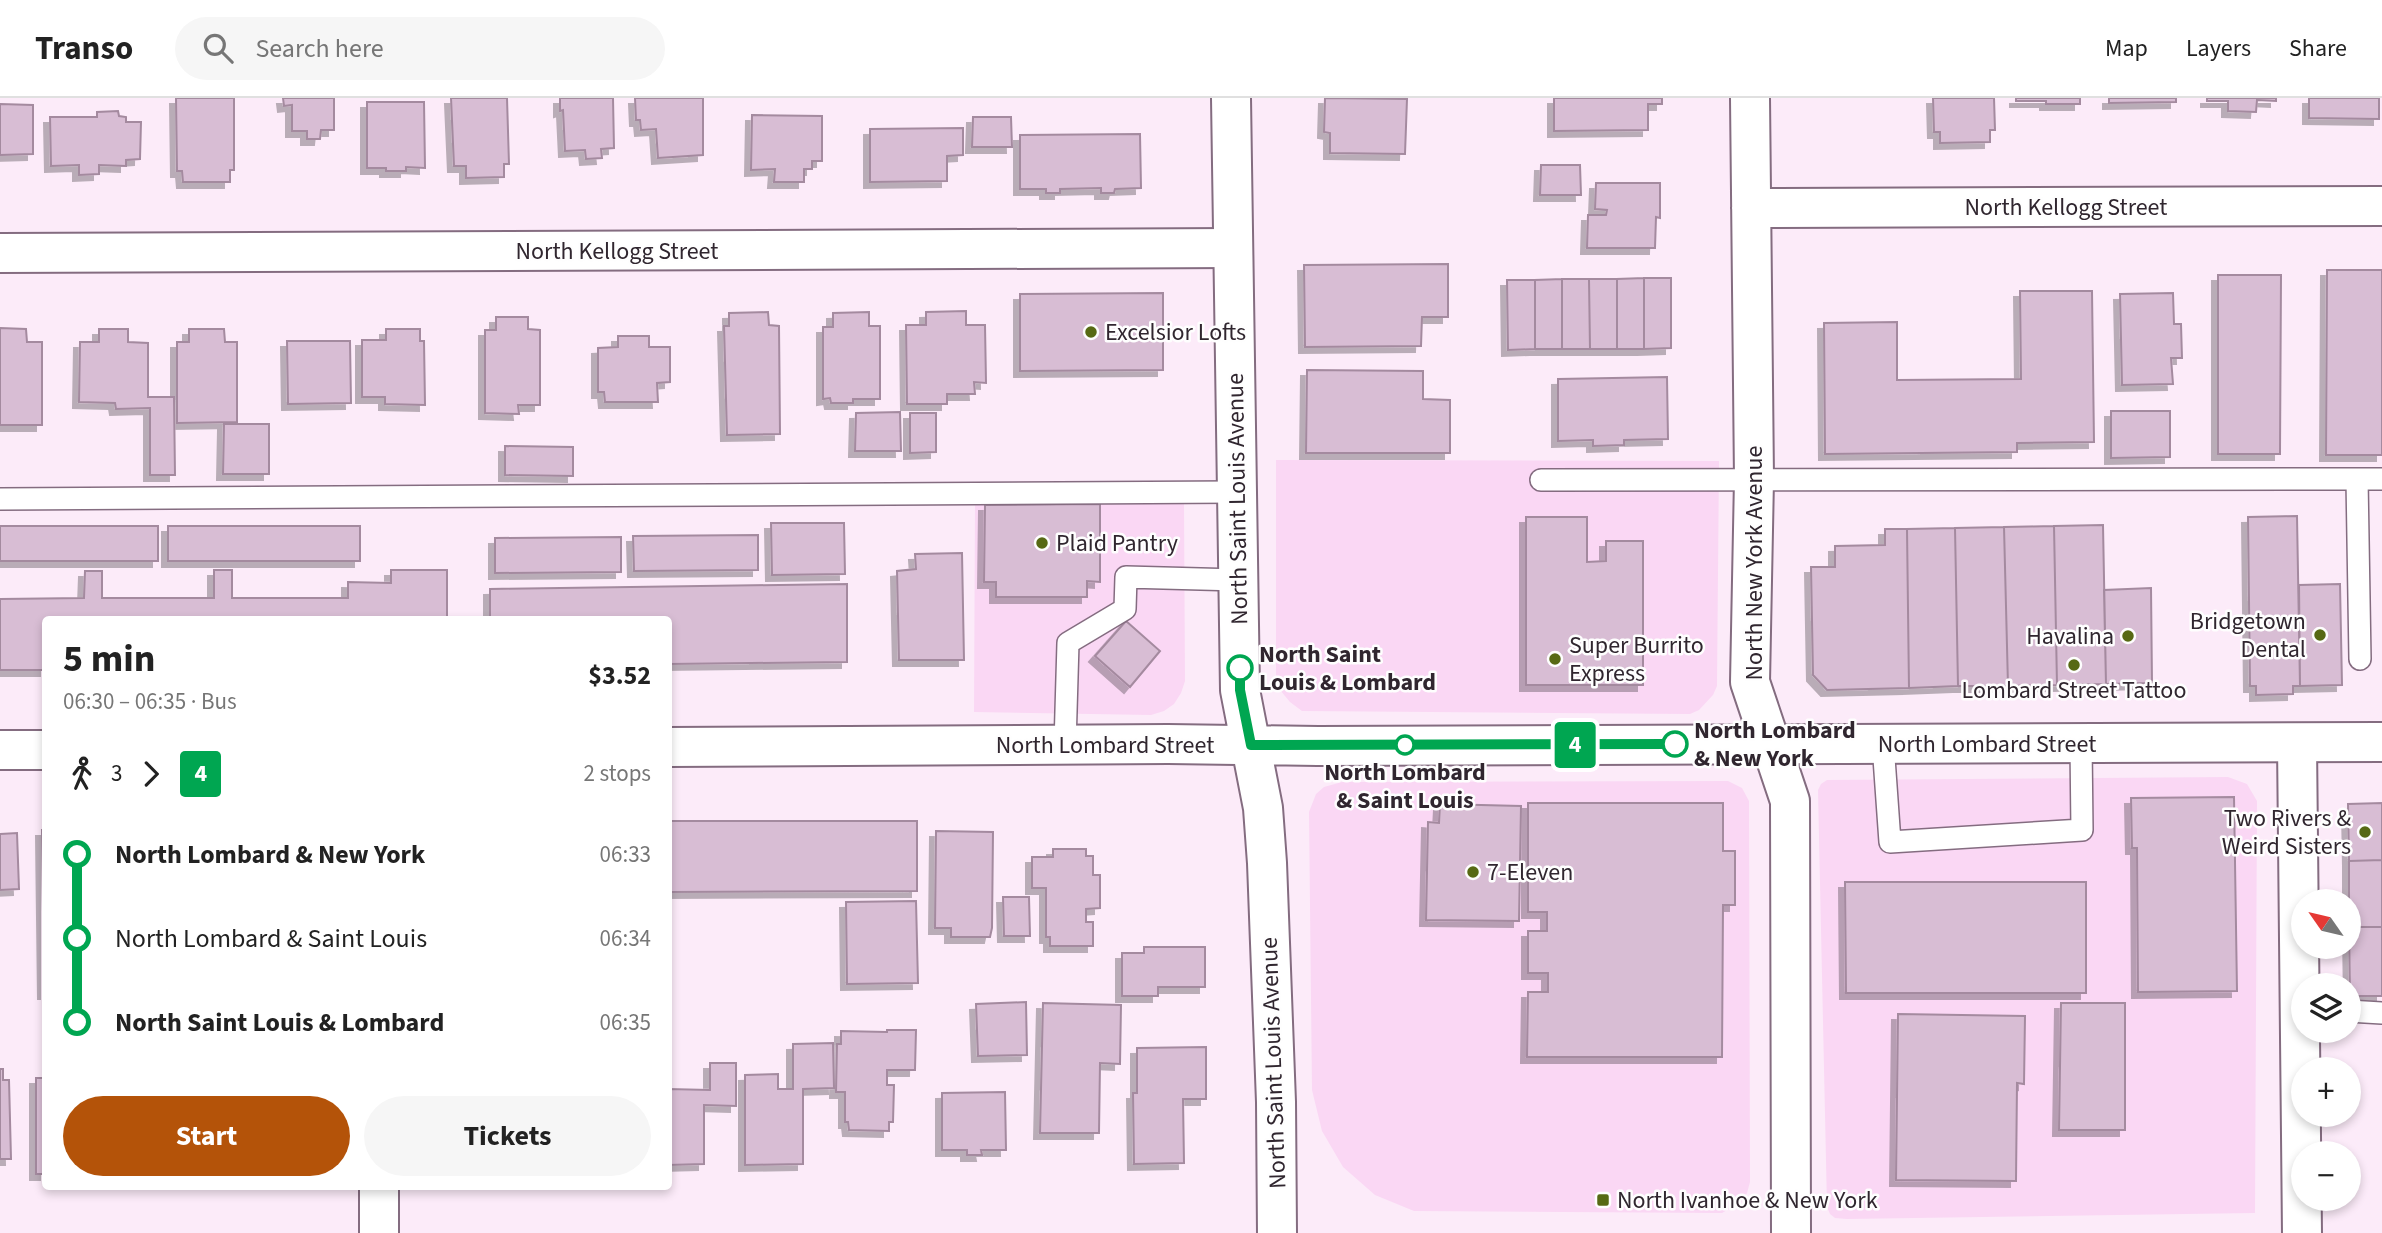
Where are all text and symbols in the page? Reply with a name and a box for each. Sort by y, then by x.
search box [175,17,665,80]
text: Transo [35,25,133,72]
icon: search [199,29,237,67]
text: Search here [255,30,384,67]
text: Map [2105,31,2148,66]
text: Layers [2186,31,2251,66]
text: Share [2289,31,2347,66]
street label: North Kellogg Street [1965,190,2167,225]
street label: North Kellogg Street [516,234,718,269]
place label: Excelsior Lofts [1105,315,1246,350]
marker: Excelsior Lofts [1083,324,1099,340]
street label: North Saint Louis Avenue [1218,373,1257,625]
street label: North New York Avenue [1737,446,1772,680]
place label: Plaid Pantry [1056,526,1178,561]
marker: Plaid Pantry [1034,535,1050,551]
place label: Bridgetown Dental [2190,604,2306,667]
place label: Havalina [2026,619,2114,654]
marker: Bridgetown Dental [2312,627,2328,643]
place label: Super Burrito Express [1569,628,1704,691]
marker: Havalina [2120,628,2136,644]
text: 5 min [63,632,155,686]
place label: North Saint Louis & Lombard [1259,637,1436,700]
marker: Super Burrito Express [1547,651,1563,667]
marker: North Saint Louis & Lombard [1227,655,1253,681]
text: $3.52 [588,657,651,694]
marker: Lombard Street Tattoo [2066,657,2082,673]
place label: Lombard Street Tattoo [1962,673,2186,708]
text: 06:30 – 06:35 · Bus [63,685,237,718]
place label: North Lombard & New York [1694,713,1856,776]
line badge: 4 [1552,722,1598,768]
text: 4 [1569,727,1581,762]
street label: North Lombard Street [1878,727,2096,762]
street label: North Lombard Street [996,728,1214,763]
marker: North Lombard & New York [1662,731,1688,757]
marker: North Lombard & Saint Louis [1395,735,1415,755]
icon: walk [63,755,101,793]
icon: forward [132,755,170,793]
place label: North Lombard & Saint Louis [1324,755,1486,818]
text: 4 [194,756,207,791]
text: 3 [111,757,122,790]
text: 2 stops [584,757,651,790]
place label: Two Rivers & Weird Sisters [2222,801,2351,864]
marker: Two Rivers & Weird Sisters [2357,824,2373,840]
text: North Lombard & New York [115,836,425,873]
text: 06:33 [600,838,651,871]
place label: 7-Eleven [1487,855,1573,890]
marker: 7-Eleven [1465,864,1481,880]
north arrow [2291,889,2361,959]
map controls [2291,889,2361,1211]
text: North Lombard & Saint Louis [115,920,427,957]
text: 06:34 [600,922,651,955]
street label: North Saint Louis Avenue [1252,937,1295,1189]
button: layers [2291,973,2361,1043]
text: North Saint Louis & Lombard [115,1004,444,1041]
text: 06:35 [600,1006,651,1039]
button: + [2291,1057,2361,1127]
button: Start [63,1096,350,1176]
button: Tickets [364,1096,651,1176]
button: − [2291,1141,2361,1211]
place label: North Ivanhoe & New York [1617,1183,1878,1218]
marker: North Ivanhoe & New York [1595,1192,1611,1208]

